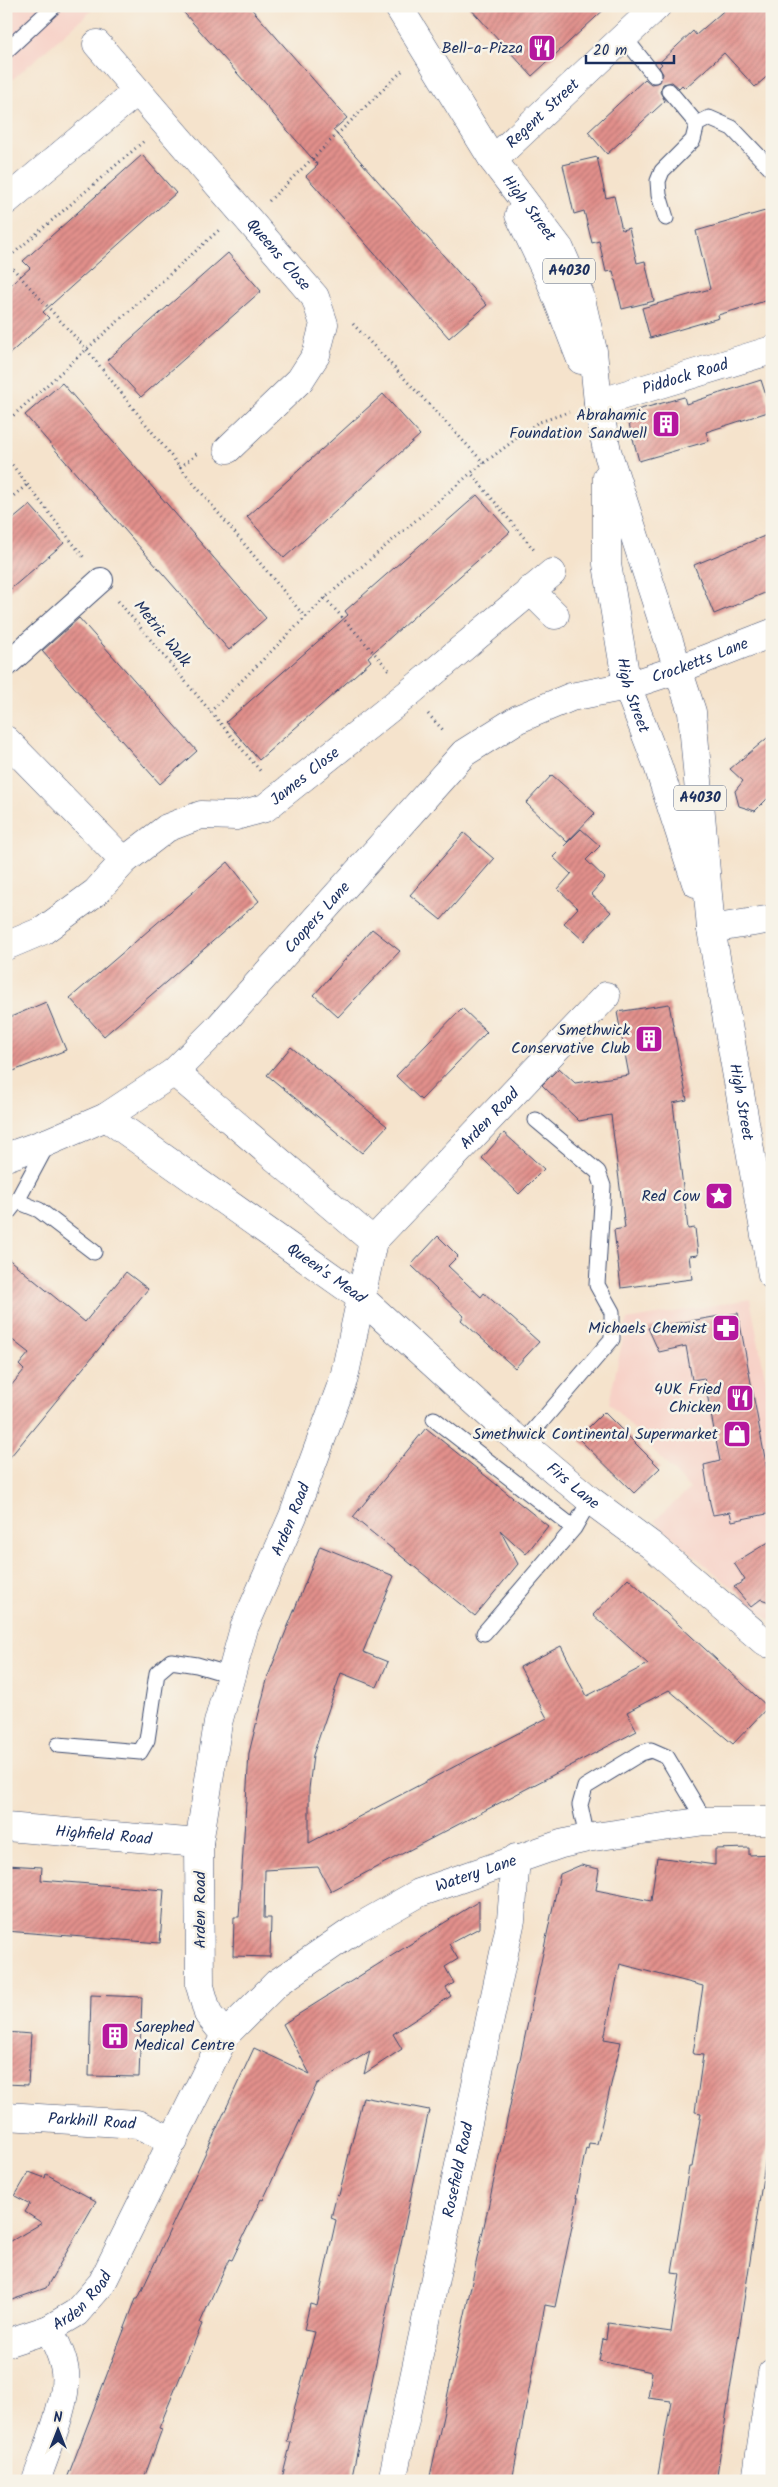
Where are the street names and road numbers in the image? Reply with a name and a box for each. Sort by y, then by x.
street label: Regent Street [500,72,586,154]
street label: High Street [496,169,563,247]
street label: Queens Close [240,213,317,296]
road number: A4030 [543,258,595,284]
street label: Piddock Road [639,351,732,401]
street label: Metric Walk [127,595,197,673]
street label: Crocketts Lane [648,631,752,690]
street label: High Street [610,656,657,737]
street label: James Close [265,741,345,812]
road number: A4030 [674,786,726,810]
street label: Coopers Lane [278,876,356,959]
street label: High Street [722,1061,761,1143]
street label: Arden Road [454,1081,526,1155]
street label: Queen's Mead [282,1236,373,1310]
street label: Firs Lane [541,1456,605,1516]
street label: Arden Road [264,1478,317,1560]
street label: Highfield Road [54,1819,154,1852]
street label: Watery Lane [432,1848,520,1899]
street label: Arden Road [188,1870,213,1949]
street label: Parkhill Road [47,2106,137,2136]
street label: Rosefield Road [436,2119,480,2220]
street label: Arden Road [48,2266,119,2337]

